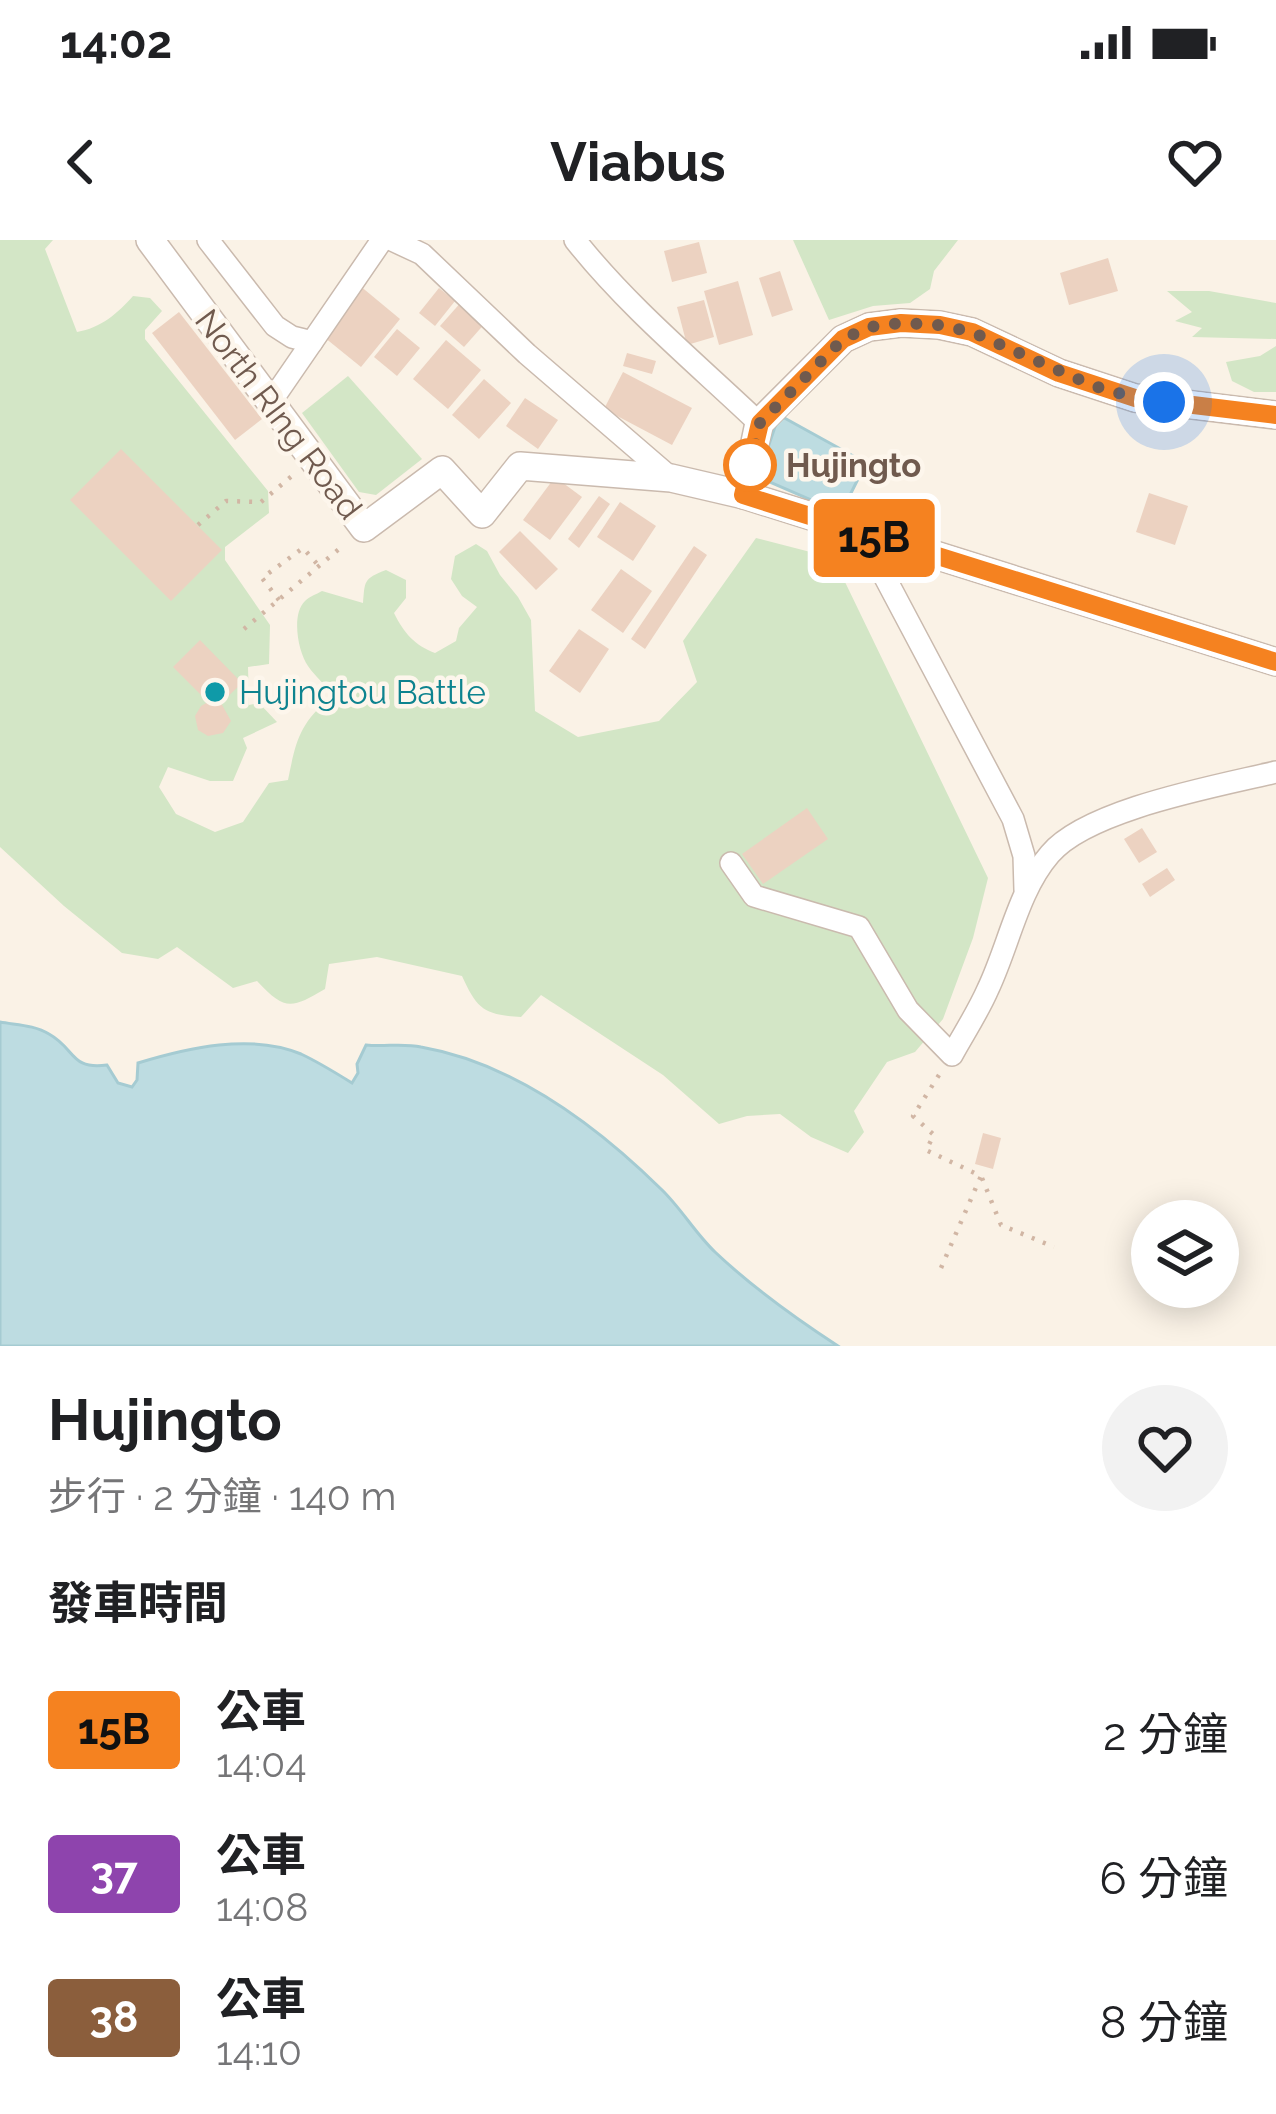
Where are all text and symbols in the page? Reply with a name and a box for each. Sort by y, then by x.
text: 14:02 [60,16,172,69]
icon: back [48,129,114,195]
icon: heart [1162,129,1228,195]
text: Viabus [550,130,726,194]
street label: North RIng Road [187,302,370,527]
your location [1134,372,1194,432]
marker: Hujingto [725,440,775,490]
place label: Hujingto [786,446,921,485]
line badge: 15B [805,499,943,577]
text: 15B [838,513,910,562]
place label: Hujingtou Battle [239,673,486,712]
marker: Hujingtou Battle [202,679,228,705]
map controls [1131,1200,1239,1308]
button: layers [1131,1200,1239,1308]
button: heart [1102,1385,1228,1511]
text: Hujingto [48,1386,282,1453]
text: 步行 · 2 分鐘 · 140 m [48,1473,396,1519]
text: 發車時間 [48,1577,228,1630]
text: 公車 [216,1685,306,1738]
text: 15B [78,1705,150,1754]
text: 2 分鐘 [1103,1708,1228,1761]
text: 14:04 [216,1740,306,1786]
text: 公車 [216,1829,306,1882]
text: 37 [91,1849,138,1898]
text: 6 分鐘 [1099,1852,1228,1905]
text: 14:08 [216,1884,308,1930]
text: 公車 [216,1973,306,2026]
text: 38 [90,1993,138,2042]
text: 8 分鐘 [1100,1996,1228,2049]
text: 14:10 [216,2028,302,2074]

